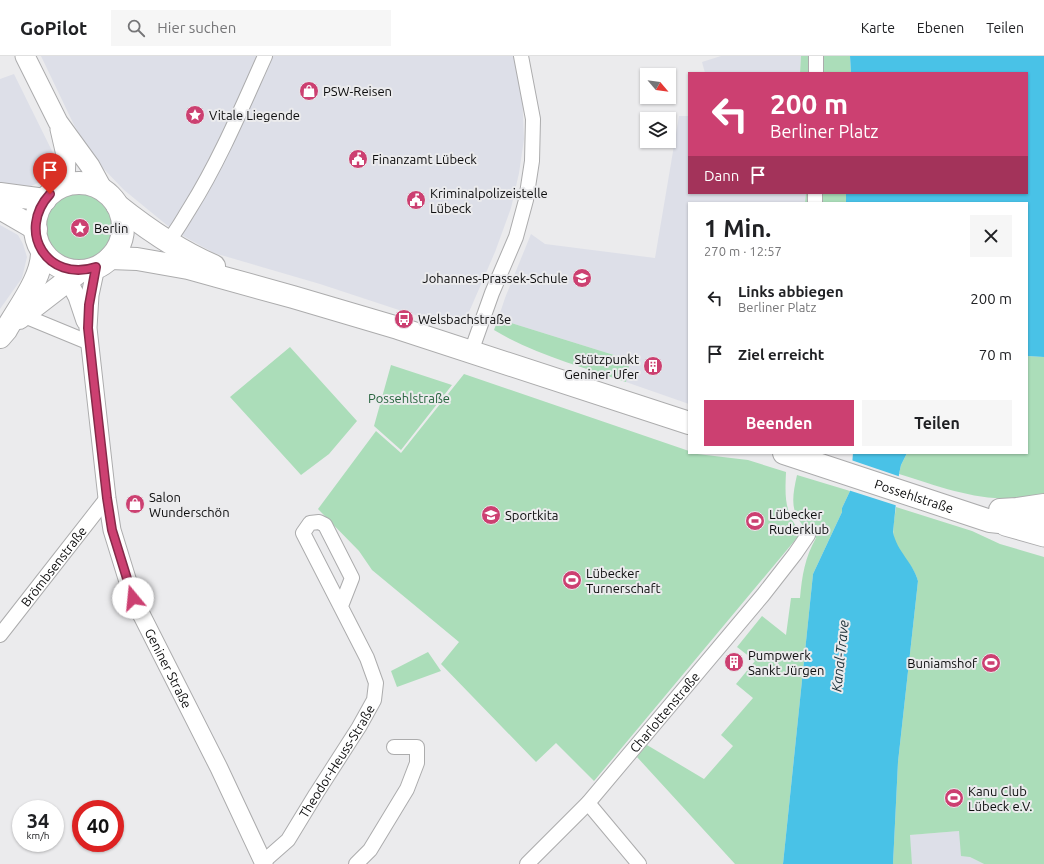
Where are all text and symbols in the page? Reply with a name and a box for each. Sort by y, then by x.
search box [111,10,391,46]
text: GoPilot [20,17,87,39]
icon: search [125,17,147,39]
text: Hier suchen [157,19,236,36]
text: Karte [861,20,895,36]
text: Ebenen [917,20,964,36]
text: Teilen [986,20,1024,36]
north arrow [640,68,676,104]
map controls [640,68,676,148]
shop icon: PSW-Reisen [298,80,320,102]
place label: PSW-Reisen [323,84,392,98]
icon: left [704,88,756,140]
text: 200 m [770,88,848,119]
place icon: Vitale Liegende [184,104,206,126]
place label: Vitale Liegende [209,108,300,122]
button: layers [640,112,676,148]
text: Berliner Platz [770,121,879,141]
public building icon: Finanzamt Lübeck [347,148,369,170]
place label: Finanzamt Lübeck [372,152,477,166]
pin [33,153,67,194]
icon: arrive [39,159,61,181]
icon: arrive [747,164,769,186]
text: Dann [704,167,739,184]
place label: Kriminalpolizeistelle Lübeck [430,186,548,215]
public building icon: Kriminalpolizeistelle Lübeck [405,189,427,211]
text: 1 Min. [704,215,771,242]
button: close [970,215,1012,257]
place icon: Berlin [69,217,91,239]
place label: Berlin [94,221,128,235]
text: 270 m · 12:57 [704,244,782,258]
school or university icon: Johannes-Prassek-Schule [571,267,593,289]
place label: Johannes-Prassek-Schule [422,271,568,285]
text: Links abbiegen [738,283,843,300]
icon: left [704,287,726,309]
text: 200 m [970,290,1012,307]
text: Berliner Platz [738,300,816,314]
bus stop icon: Welsbachstraße [393,308,415,330]
place label: Welsbachstraße [418,312,511,326]
icon: arrive [704,343,726,365]
text: Ziel erreicht [738,346,824,363]
text: 70 m [979,346,1012,363]
place label: Stützpunkt Geniner Ufer [564,352,639,381]
building icon: Stützpunkt Geniner Ufer [642,355,664,377]
park label: Possehlstraße [368,391,450,405]
button: Beenden [704,400,854,446]
button: Teilen [862,400,1012,446]
street label: Possehlstraße [873,476,955,515]
place label: Salon Wunderschön [149,490,230,519]
shop icon: Salon Wunderschön [124,493,146,515]
school or university icon: Sportkita [480,504,502,526]
place label: Lübecker Ruderklub [769,507,829,536]
place label: Sportkita [505,508,559,522]
sports icon: Lübecker Ruderklub [744,510,766,532]
street label: Brömbsenstraße [18,524,89,609]
place label: Lübecker Turnerschaft [586,566,661,595]
sports icon: Lübecker Turnerschaft [561,569,583,591]
position arrow [112,577,154,619]
water label: Kanal-Trave [828,619,852,693]
street label: Geniner Straße [143,626,195,710]
place label: Pumpwerk Sankt Jürgen [748,648,824,677]
building icon: Pumpwerk Sankt Jürgen [723,651,745,673]
sports icon: Buniamshof [980,652,1002,674]
place label: Buniamshof [907,656,977,670]
street label: Charlottenstraße [627,669,702,755]
street label: Theodor-Heuss-Straße [296,702,377,820]
place label: Kanu Club Lübeck e.V. [968,784,1033,813]
sports icon: Kanu Club Lübeck e.V. [943,787,965,809]
speed limit sign: 40 [72,800,124,852]
text: 34 [27,809,49,832]
text: km/h [26,830,50,841]

